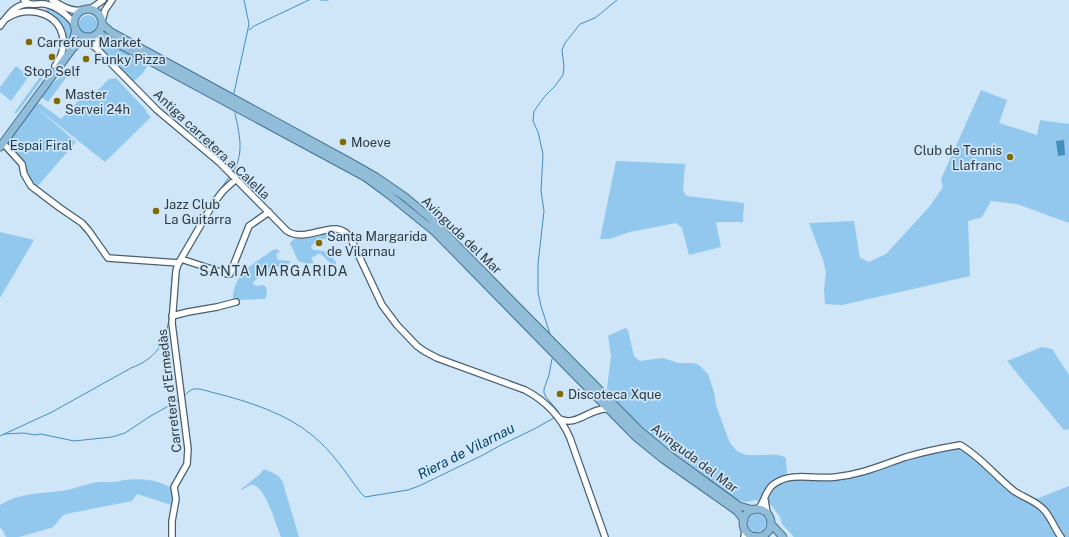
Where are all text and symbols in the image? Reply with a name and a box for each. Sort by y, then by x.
place label: Carrefour Market [37,35,141,50]
marker: Carrefour Market [24,37,34,47]
marker: Stop Self [47,52,57,62]
place label: Funky Pizza [94,52,166,67]
marker: Funky Pizza [81,54,91,64]
place label: Stop Self [24,64,80,79]
street label: Antiga carretera a Calella [150,86,273,202]
place label: Master Servei 24h [65,87,130,117]
marker: Master Servei 24h [52,96,62,106]
place label: Moeve [351,135,391,150]
marker: Moeve [338,137,348,147]
park label: Espai Firal [10,138,72,153]
place label: Club de Tennis Llafranc [914,143,1002,173]
marker: Club de Tennis Llafranc [1005,152,1015,162]
street label: Avinguda del Mar [419,193,505,277]
place label: Jazz Club La Guitarra [164,197,231,227]
marker: Jazz Club La Guitarra [151,206,161,216]
place label: Santa Margarida de Vilarnau [327,229,427,259]
marker: Santa Margarida de Vilarnau [314,238,324,248]
district label: SANTA MARGARIDA [199,263,349,279]
street label: Carretera d'Ermedàs [154,328,185,454]
place label: Discoteca Xque [568,387,662,402]
marker: Discoteca Xque [555,389,565,399]
water label: Riera de Vilarnau [415,420,517,482]
street label: Avinguda del Mar [648,421,741,496]

